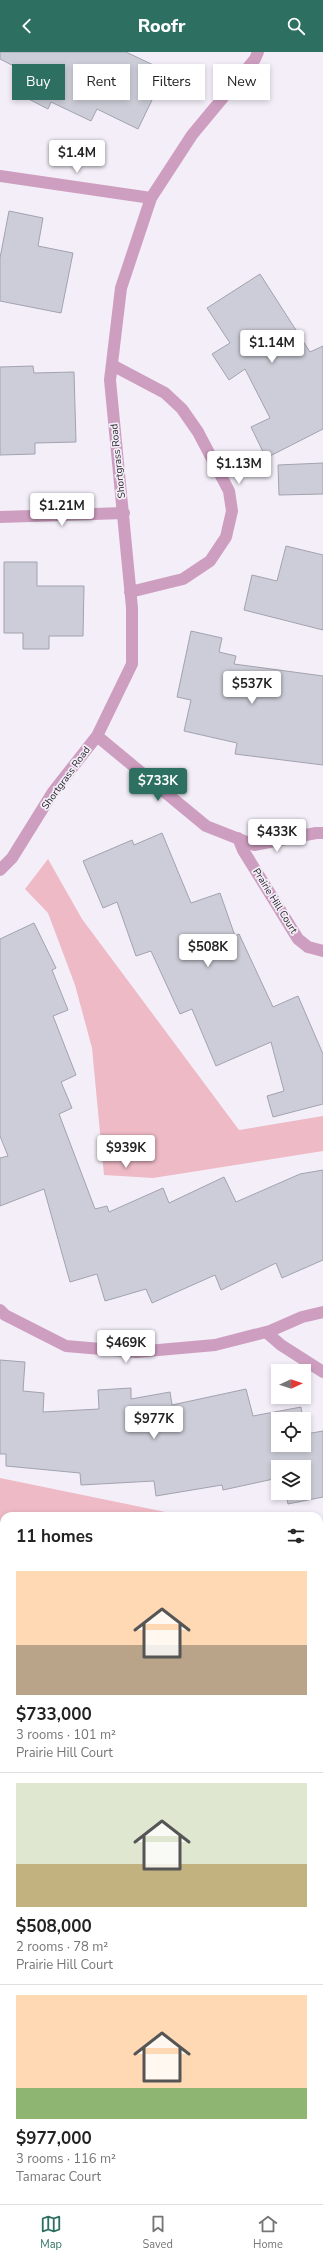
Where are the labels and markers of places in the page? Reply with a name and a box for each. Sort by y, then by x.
pin: $1.4M [49,140,105,174]
pin: $1.14M [239,330,305,364]
pin: $1.13M [206,451,272,485]
pin: $1.21M [29,493,95,527]
pin: $537K [224,671,280,705]
pin: $733K [130,768,186,802]
pin: $433K [249,819,305,853]
pin: $508K [180,934,236,968]
pin: $939K [98,1135,154,1169]
pin: $469K [98,1330,154,1364]
pin: $977K [126,1406,182,1440]

